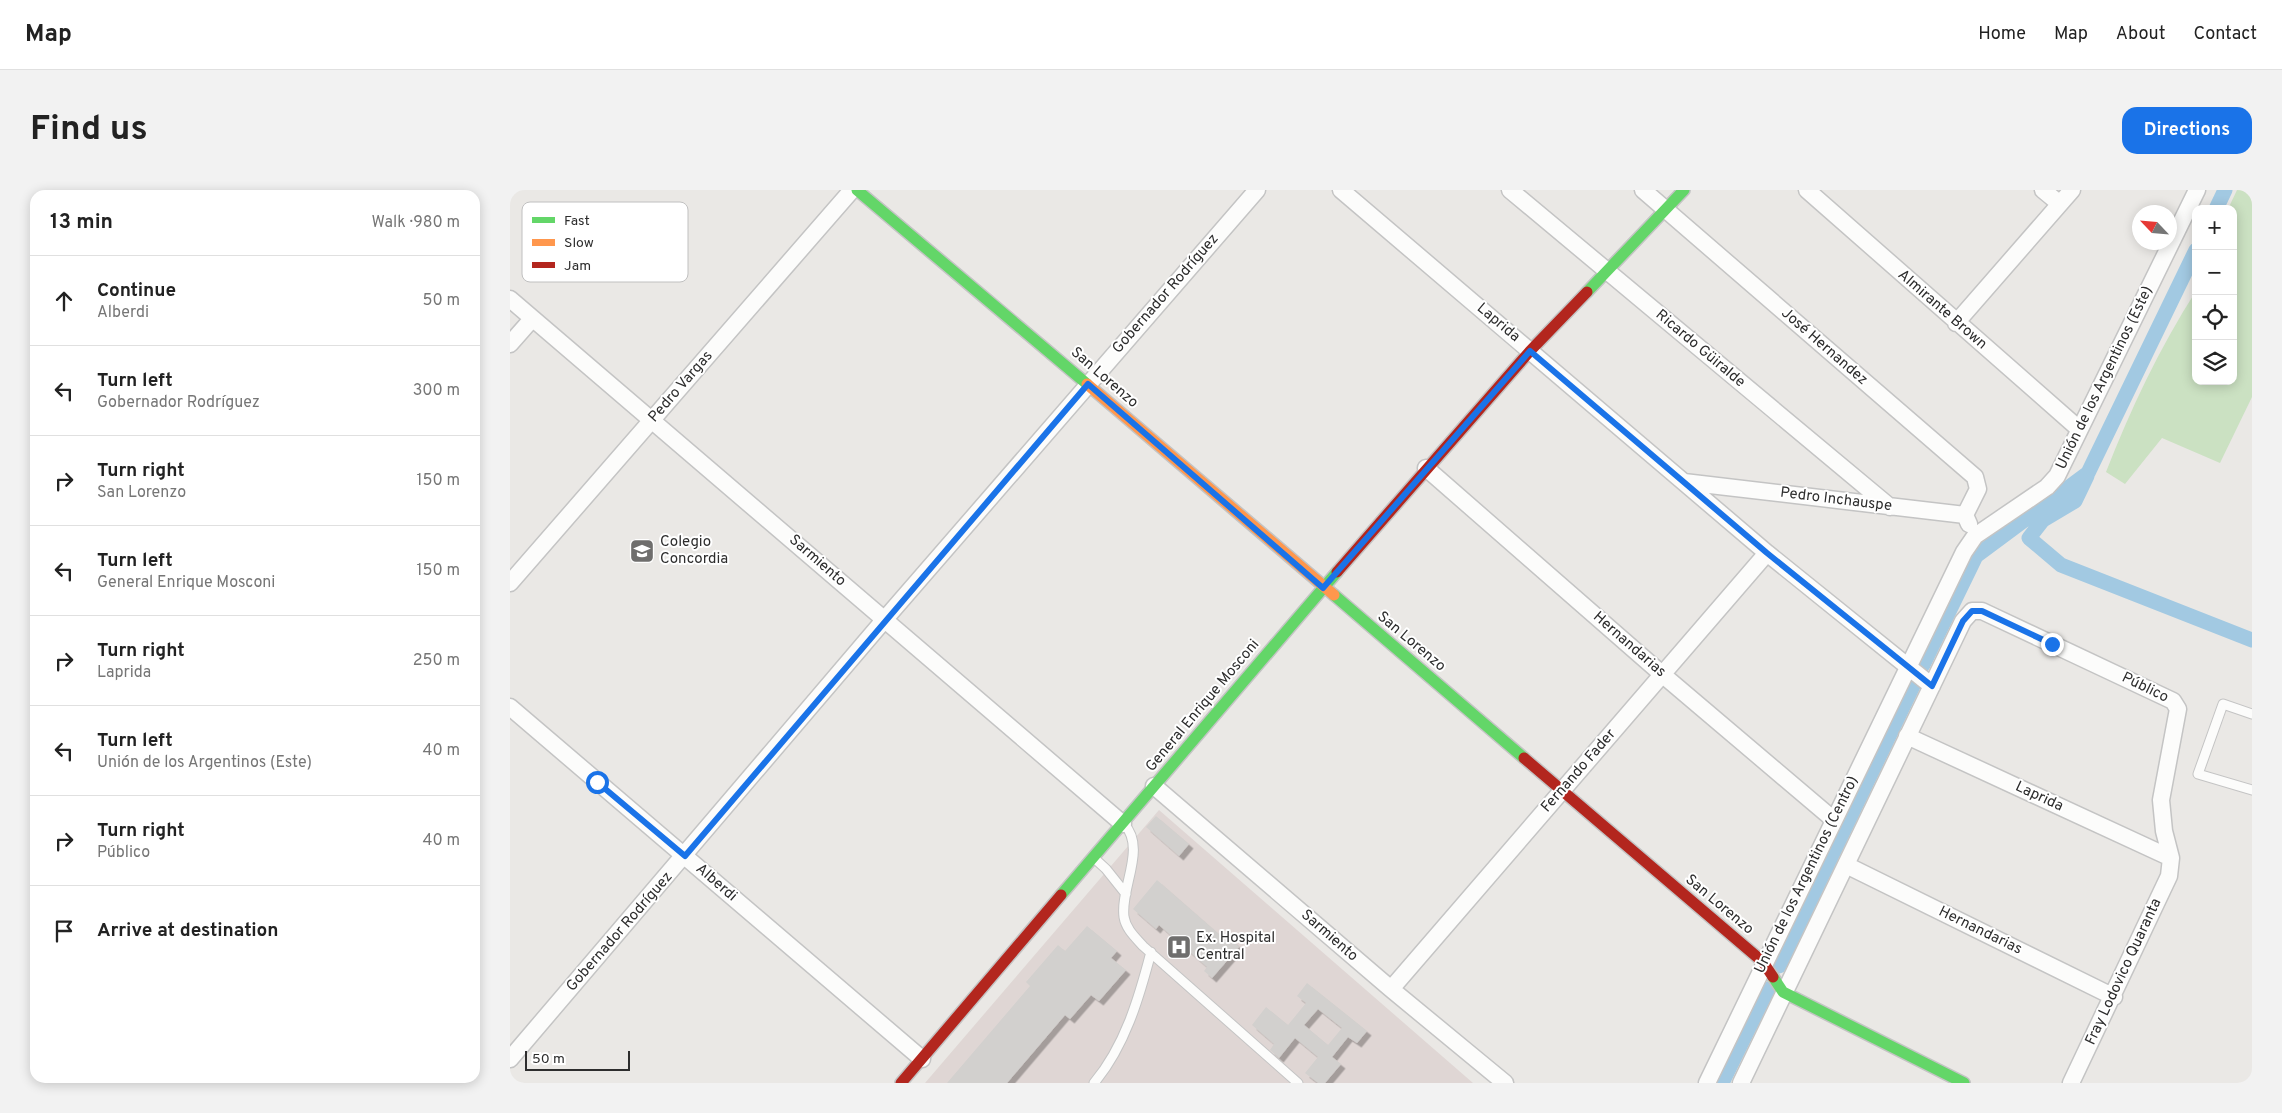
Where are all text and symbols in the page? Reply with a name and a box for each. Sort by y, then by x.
text: Map [25,20,72,50]
text: Home [1978,23,2026,46]
text: Map [2054,23,2088,46]
text: About [2116,23,2165,46]
text: Contact [2193,23,2257,46]
button: Directions [2122,107,2252,154]
text: Find us [30,108,148,152]
legend [522,202,688,282]
north arrow [2132,205,2177,250]
map controls [2192,205,2237,385]
button: + [2192,205,2237,250]
text: 13 min [50,209,113,236]
text: Walk · 980 m [372,213,460,233]
text: Fast [564,213,590,230]
street label: Gobernador Rodríguez [1109,230,1223,358]
text: Slow [564,235,594,252]
button: − [2192,250,2237,295]
text: Jam [564,258,591,275]
street label: Almirante Brown [1893,266,1991,354]
text: Continue [97,279,176,303]
street label: Unión de los Argentinos (Este) [2052,283,2158,473]
icon: ahead [50,287,78,315]
text: 50 m [423,291,460,311]
button: locate [2192,295,2237,340]
street label: Laprida [1472,299,1524,347]
text: Alberdi [97,303,149,323]
street label: José Hernandez [1777,304,1871,390]
street label: Ricardo Güiralde [1651,306,1749,392]
button: layers [2192,340,2237,385]
street label: San Lorenzo [1066,343,1142,413]
street label: Pedro Vargas [645,347,717,427]
text: Turn left [97,369,173,393]
icon: left [50,377,78,405]
text: 300 m [413,381,460,401]
text: Gobernador Rodríguez [97,393,260,413]
text: Turn right [97,459,185,483]
icon: right [50,467,78,495]
text: 150 m [417,471,460,491]
text: San Lorenzo [97,483,186,503]
street label: Pedro Inchauspe [1779,484,1893,516]
street label: Sarmiento [784,531,850,591]
place label: Colegio Concordia [660,533,728,569]
school or university icon: Colegio Concordia [629,538,655,564]
text: Turn left [97,549,173,573]
icon: left [50,557,78,585]
text: 150 m [417,561,460,581]
text: General Enrique Mosconi [97,573,275,593]
street label: San Lorenzo [1373,608,1449,676]
street label: Hernandarias [1589,608,1669,682]
route end [2041,633,2064,656]
street label: General Enrique Mosconi [1142,636,1264,776]
text: Turn right [97,639,185,663]
icon: right [50,647,78,675]
text: 250 m [413,651,460,671]
text: Laprida [97,663,151,683]
street label: Público [2118,669,2172,707]
street label: Fernando Fader [1538,725,1621,817]
text: Turn left [97,729,173,753]
icon: left [50,737,78,765]
text: 40 m [422,741,460,761]
text: Unión de los Argentinos (Este) [97,753,312,773]
route start [586,771,609,794]
street label: Unión de los Argentinos (Centro) [1751,773,1863,977]
street label: Laprida [2012,778,2066,816]
text: Turn right [97,819,185,843]
icon: right [50,827,78,855]
text: 40 m [422,831,460,851]
text: Público [97,843,150,863]
street label: Alberdi [691,860,741,906]
street label: Gobernador Rodríguez [563,868,677,996]
street label: San Lorenzo [1681,871,1757,939]
street label: Fray Lodovico Quaranta [2082,896,2166,1048]
street label: Hernandarias [1935,903,2025,959]
street label: Sarmiento [1296,906,1362,966]
icon: arrive [50,917,78,945]
text: Arrive at destination [97,919,278,943]
place label: Ex. Hospital Central [1196,929,1275,965]
hospital icon: Ex. Hospital Central [1166,934,1192,960]
scale bar [525,1048,630,1071]
text: 50 m [532,1051,565,1068]

